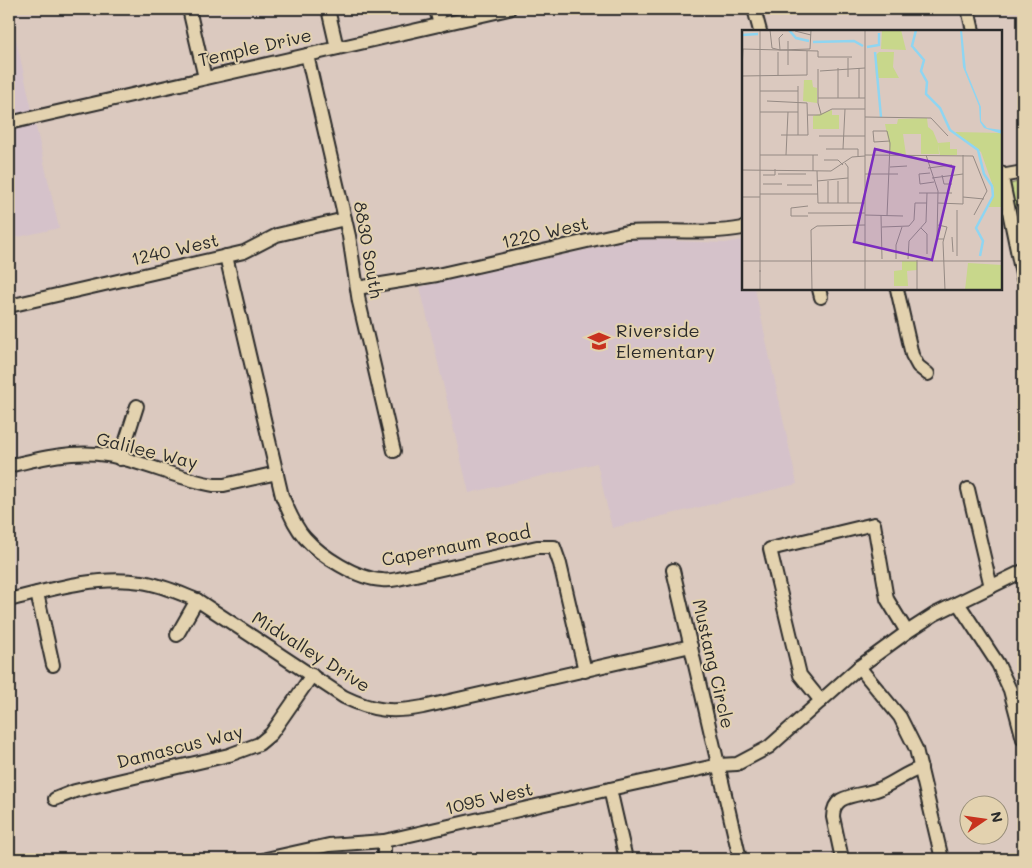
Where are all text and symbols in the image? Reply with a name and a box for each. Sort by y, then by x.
street label: Temple Drive [196,22,314,72]
inset map [742,30,1002,290]
street label: 8830 South [349,200,389,300]
street label: 1220 West [499,210,591,254]
street label: 1240 West [129,227,221,271]
place label: Riverside Elementary [616,318,715,363]
school or university icon: Riverside Elementary [586,328,612,354]
street label: Galilee Way [94,426,200,474]
street label: Capernaum Road [379,519,532,571]
street label: Mustang Circle [687,597,741,731]
street label: Midvalley Drive [248,605,375,697]
street label: Damascus Way [114,719,245,773]
street label: 1095 West [442,776,535,820]
north arrow [960,796,1010,846]
text: N [987,810,1008,824]

